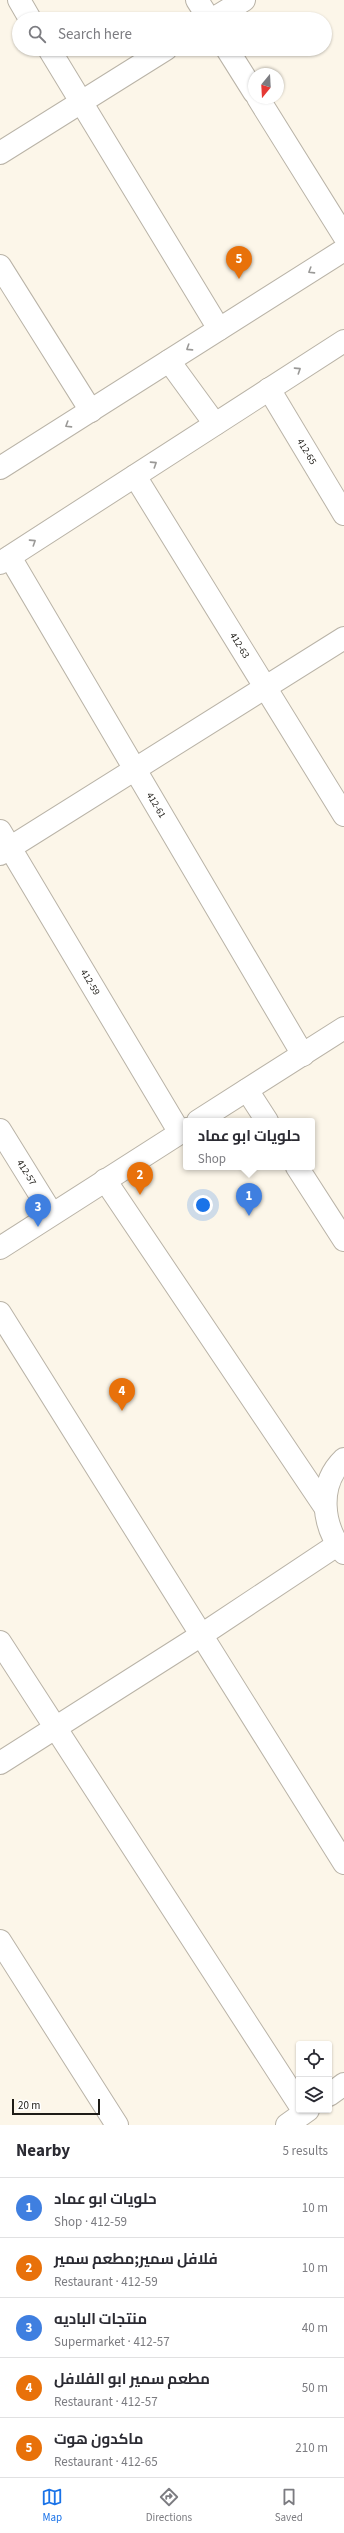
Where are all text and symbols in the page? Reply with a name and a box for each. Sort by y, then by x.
search box [12,12,332,56]
icon: search [26,23,48,45]
text: Search here [58,24,132,45]
north arrow [248,68,284,104]
pin: 5 [226,246,252,279]
one-way arrow [308,266,315,274]
one-way arrow [186,343,193,351]
one-way arrow [294,367,301,375]
one-way arrow [65,421,72,428]
street label: 412-65 [293,436,320,467]
one-way arrow [150,461,157,468]
one-way arrow [29,539,36,547]
street label: 412-63 [226,630,253,661]
street label: 412-61 [143,790,169,821]
street label: 412-59 [77,967,103,998]
popup [183,1118,315,1170]
text: حلويات ابو عماد [198,1126,300,1147]
text: Shop [198,1150,226,1168]
street label: 412-57 [13,1157,40,1188]
pin: 2 [127,1162,153,1195]
pin: 1 [236,1183,262,1216]
pin: 3 [25,1194,51,1227]
your location [193,1195,213,1215]
pin: 4 [109,1378,135,1411]
map controls [296,2041,332,2113]
button: locate [296,2041,332,2077]
button: layers [296,2077,332,2113]
scale bar [12,2097,100,2116]
text: 20 m [18,2098,40,2113]
text: Nearby [16,2139,70,2163]
text: 5 results [283,2142,328,2160]
text: حلويات ابو عماد [54,2189,157,2210]
text: 1 [26,2199,32,2217]
text: 10 m [302,2199,328,2217]
text: Shop · 412-59 [54,2213,127,2231]
text: فلافل سمير;مطعم سمير [54,2249,218,2270]
text: 2 [26,2259,32,2277]
text: 10 m [302,2259,328,2277]
text: Restaurant · 412-59 [54,2273,158,2291]
text: منتجات الباديه [54,2309,147,2330]
text: 3 [26,2319,32,2337]
text: 40 m [302,2319,328,2337]
text: Supermarket · 412-57 [54,2333,170,2351]
text: مطعم سمير ابو الفلافل [54,2369,210,2390]
text: 4 [26,2379,32,2397]
text: 50 m [302,2379,328,2397]
text: Restaurant · 412-57 [54,2393,158,2411]
text: ماكدون هوت [54,2429,143,2450]
text: 5 [26,2439,32,2457]
text: 210 m [295,2439,328,2457]
text: Restaurant · 412-65 [54,2453,158,2471]
tab: Map [41,2486,63,2525]
tab: Directions [146,2486,192,2525]
tab: Saved [275,2486,303,2525]

